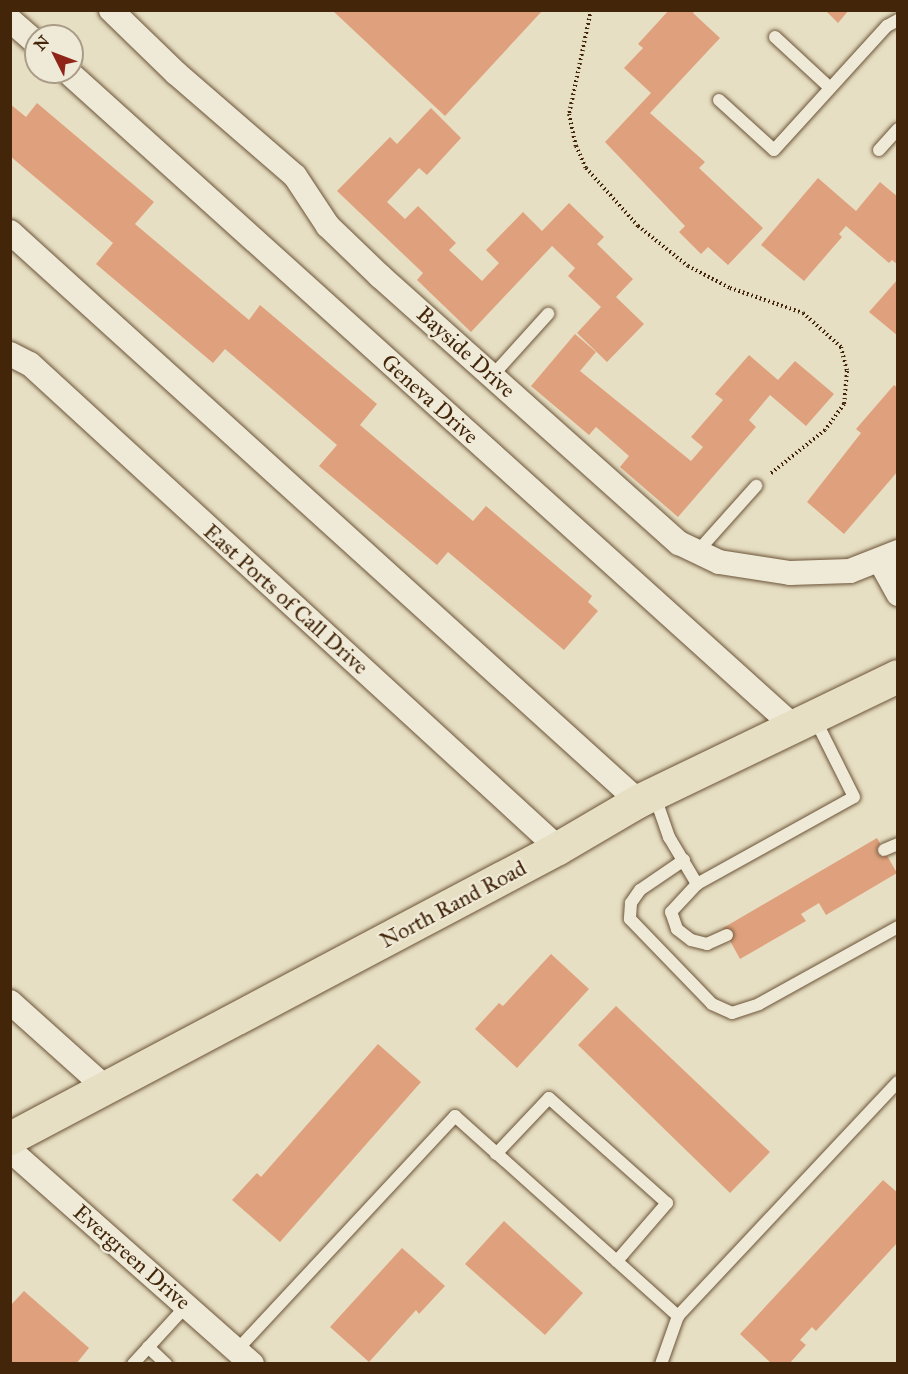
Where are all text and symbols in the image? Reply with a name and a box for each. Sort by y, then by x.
north arrow [24,24,84,84]
text: N [30,32,53,54]
street label: Bayside Drive [411,301,521,403]
street label: Geneva Drive [376,349,484,449]
street label: East Ports of Call Drive [198,518,374,680]
street label: North Rand Road [375,854,531,954]
street label: Evergreen Drive [68,1199,196,1315]

